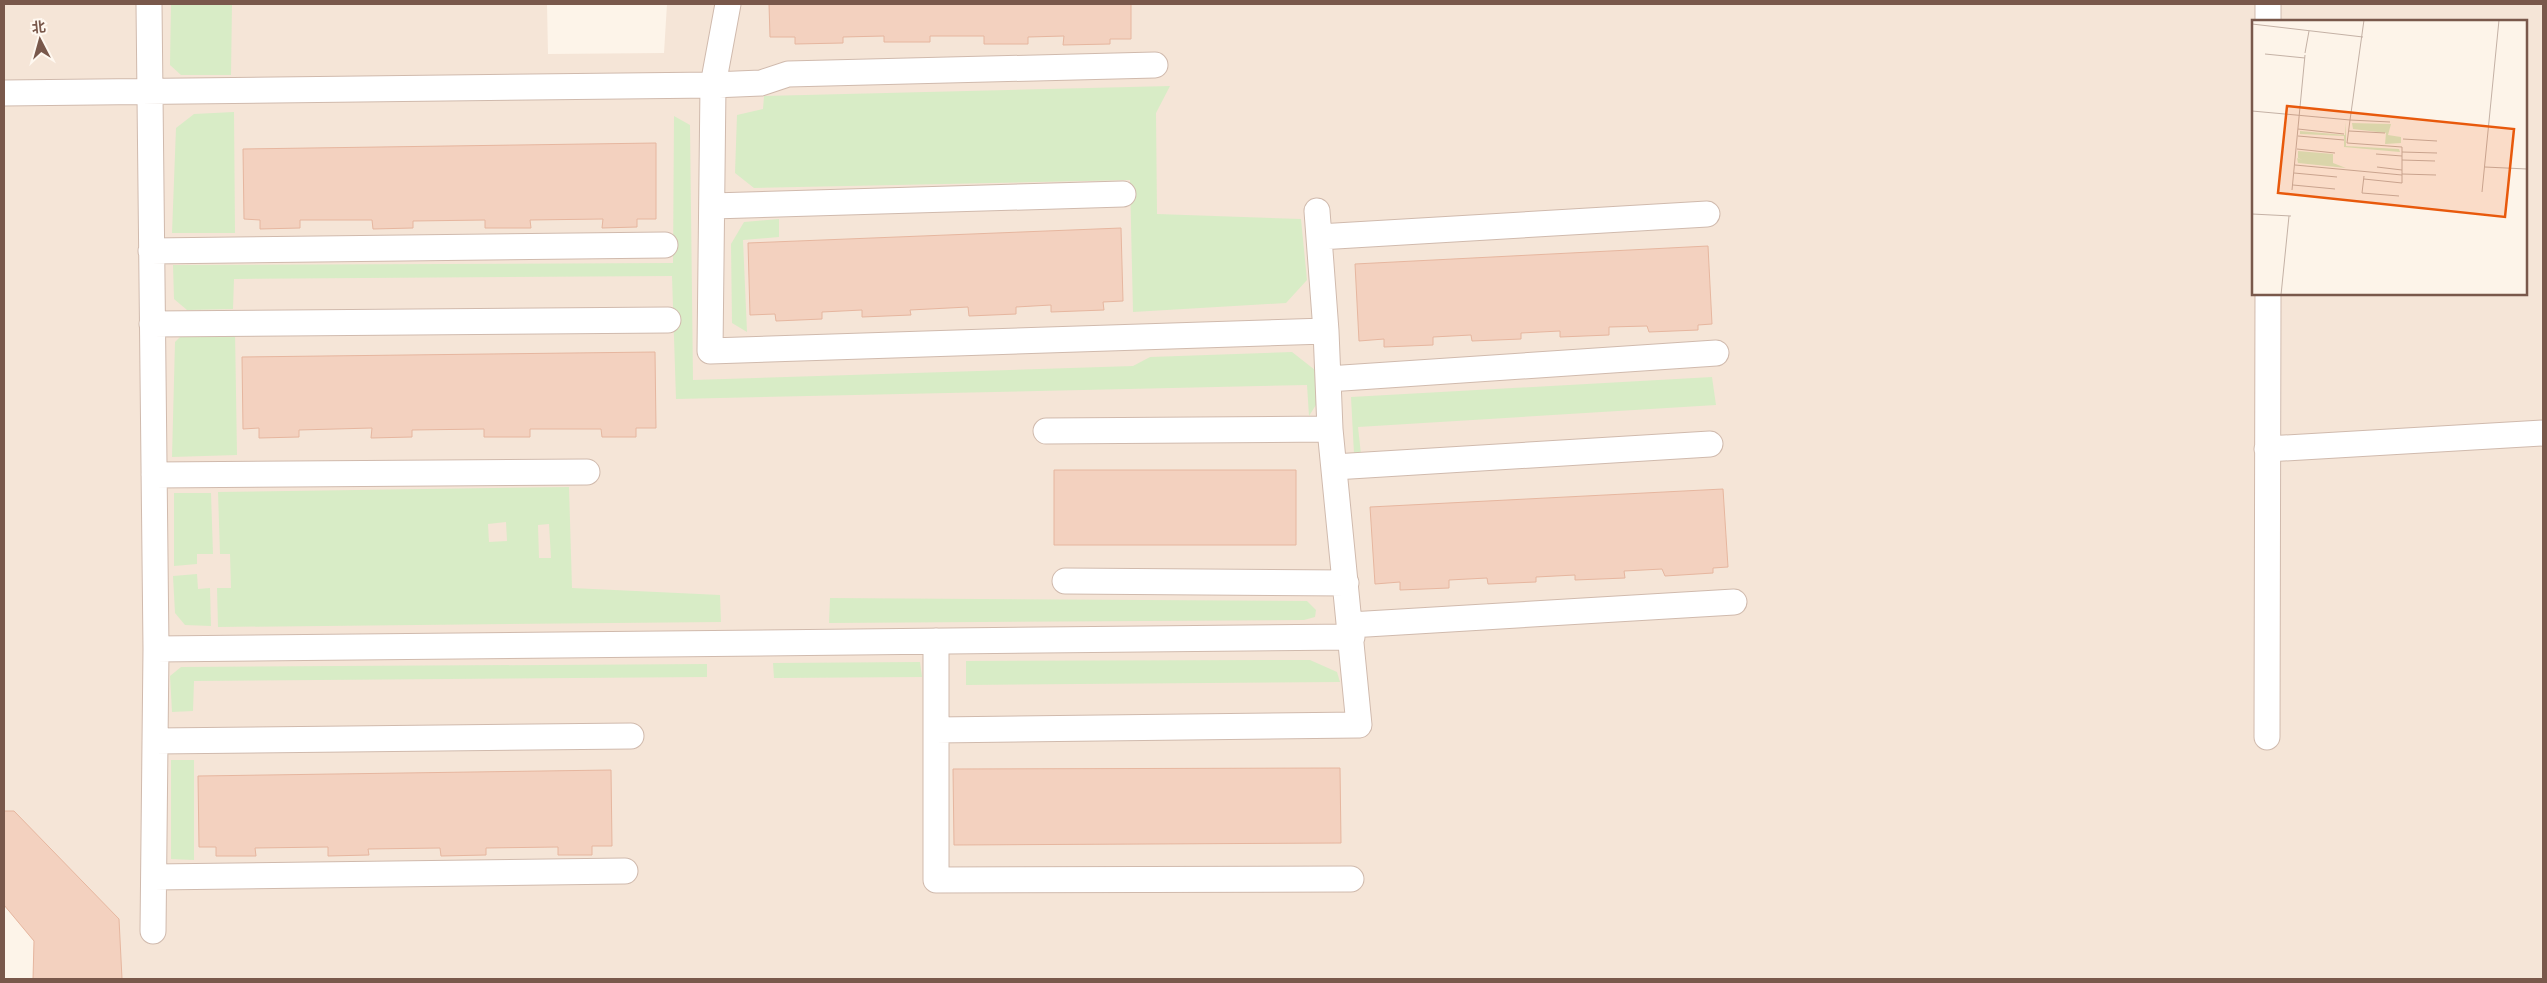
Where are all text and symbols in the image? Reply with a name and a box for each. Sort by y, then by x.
north arrow [15,15,65,65]
text: 北 [31,17,46,36]
inset map [2252,20,2527,295]

